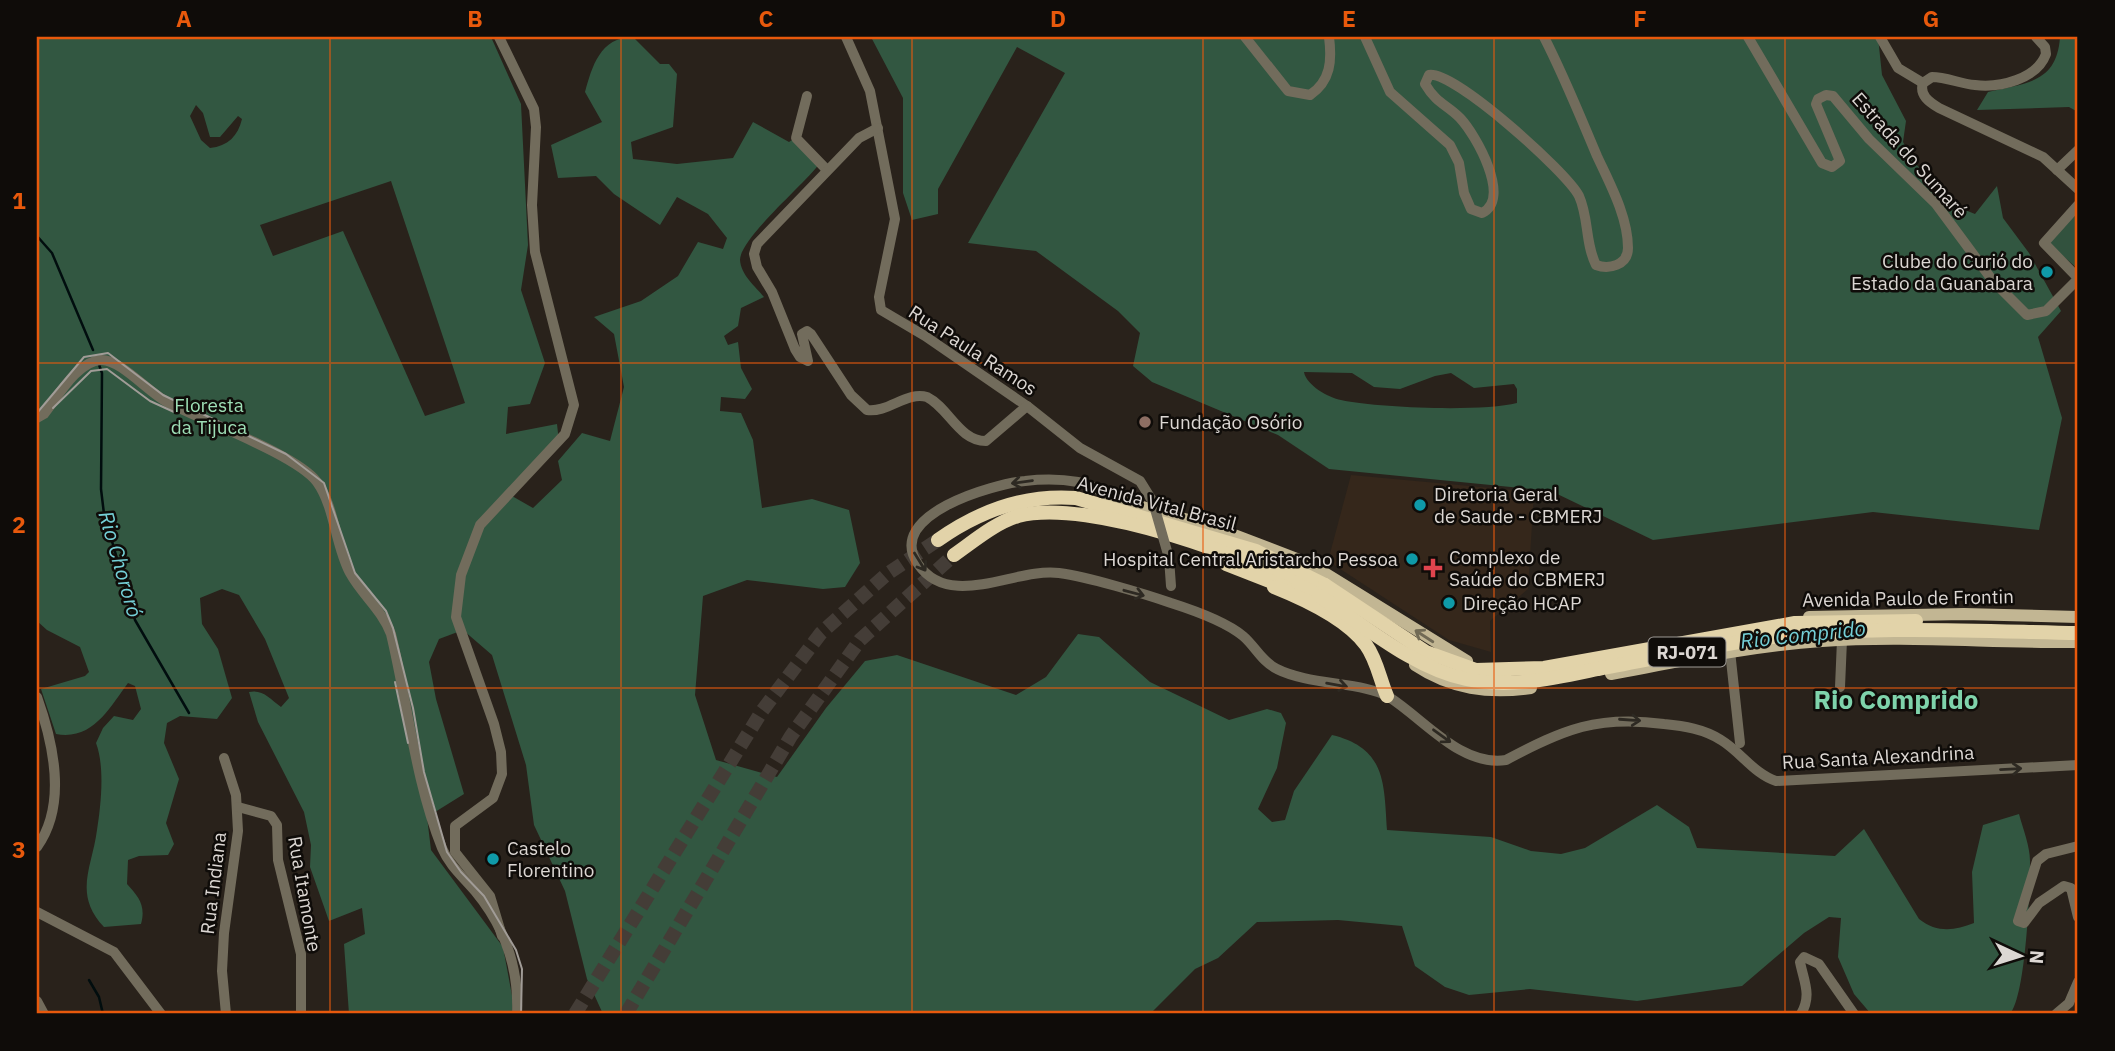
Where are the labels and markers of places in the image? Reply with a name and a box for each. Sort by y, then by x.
place label: Clube do Curió do Estado da Guanabara [1851,249,2033,295]
marker: Clube do Curió do Estado da Guanabara [2039,264,2055,280]
place label: Fundação Osório [1159,410,1302,434]
marker: Fundação Osório [1137,414,1153,430]
place label: Diretoria Geral de Saude - CBMERJ [1434,482,1602,528]
marker: Diretoria Geral de Saude - CBMERJ [1412,497,1428,513]
place label: Complexo de Saúde do CBMERJ [1449,545,1605,591]
place label: Hospital Central Aristarcho Pessoa [1103,547,1398,571]
marker: Hospital Central Aristarcho Pessoa [1404,551,1420,567]
marker: Complexo de Saúde do CBMERJ [1423,558,1443,578]
place label: Direção HCAP [1463,591,1582,615]
marker: Direção HCAP [1441,595,1457,611]
place label: Castelo Florentino [507,836,594,882]
marker: Castelo Florentino [485,851,501,867]

